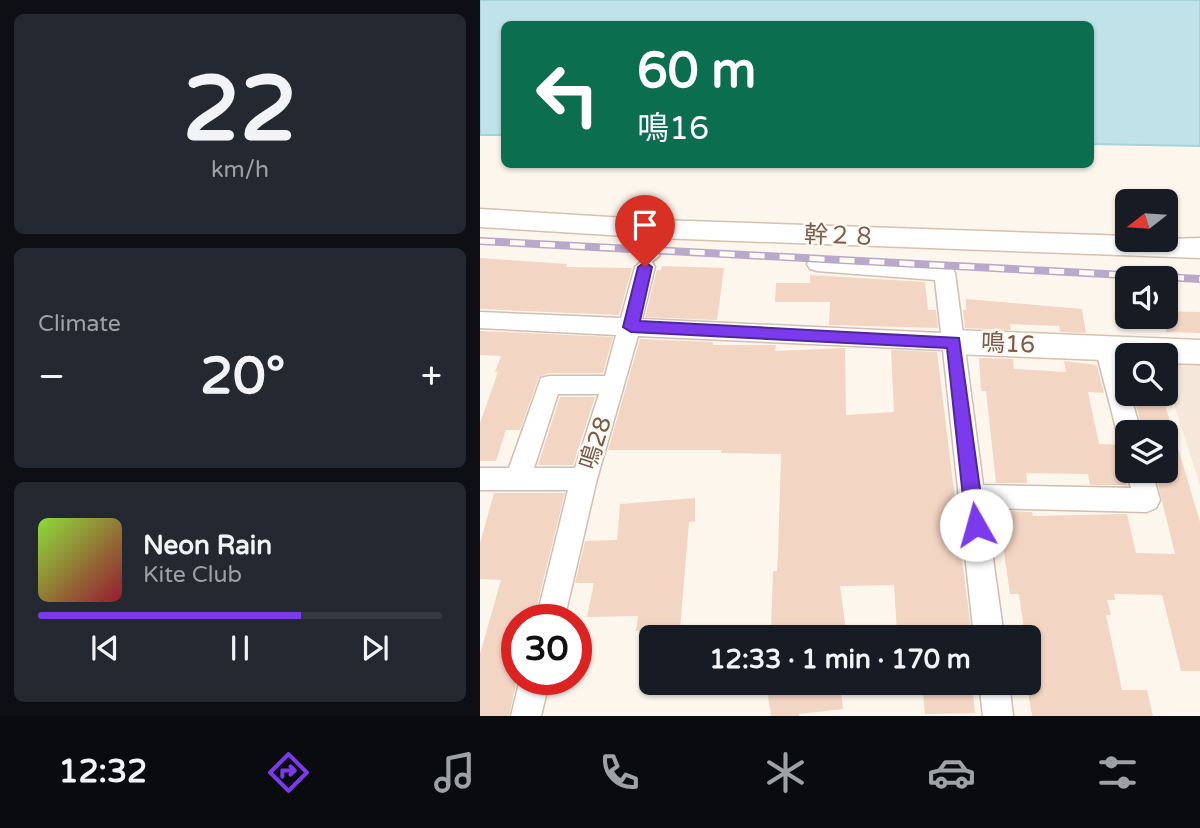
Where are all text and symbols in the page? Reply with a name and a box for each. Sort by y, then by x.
text: 60 m [637,42,756,101]
icon: left [522,49,613,140]
text: 22 [183,55,297,165]
text: 鳴16 [637,110,709,148]
text: km/h [211,156,269,184]
north arrow [1115,189,1178,252]
map controls [1115,189,1178,483]
pin [615,195,675,267]
icon: arrive [626,206,664,244]
street label: 幹２８ [804,220,876,252]
button: sound [1115,266,1178,329]
text: Climate [38,310,121,338]
street label: 鳴16 [980,329,1036,359]
button: search [1115,343,1178,406]
text: 20° [200,345,285,408]
text: − [38,354,65,400]
text: + [421,354,442,400]
street label: 鳴28 [574,413,618,473]
button: layers [1115,420,1178,483]
position arrow [939,488,1013,562]
text: Neon Rain [143,530,272,561]
text: Kite Club [143,561,242,589]
speed limit sign: 30 [501,604,592,695]
icon: previous [86,629,124,667]
icon: pause [221,629,259,667]
icon: next [356,629,394,667]
text: 12:33 · 1 min · 170 m [709,644,971,675]
icon: directions [264,748,313,797]
icon: music [430,748,479,797]
icon: phone [595,748,644,797]
icon: climate [761,748,810,797]
icon: car [927,748,976,797]
icon: filters [1093,748,1142,797]
text: 12:32 [58,753,147,791]

